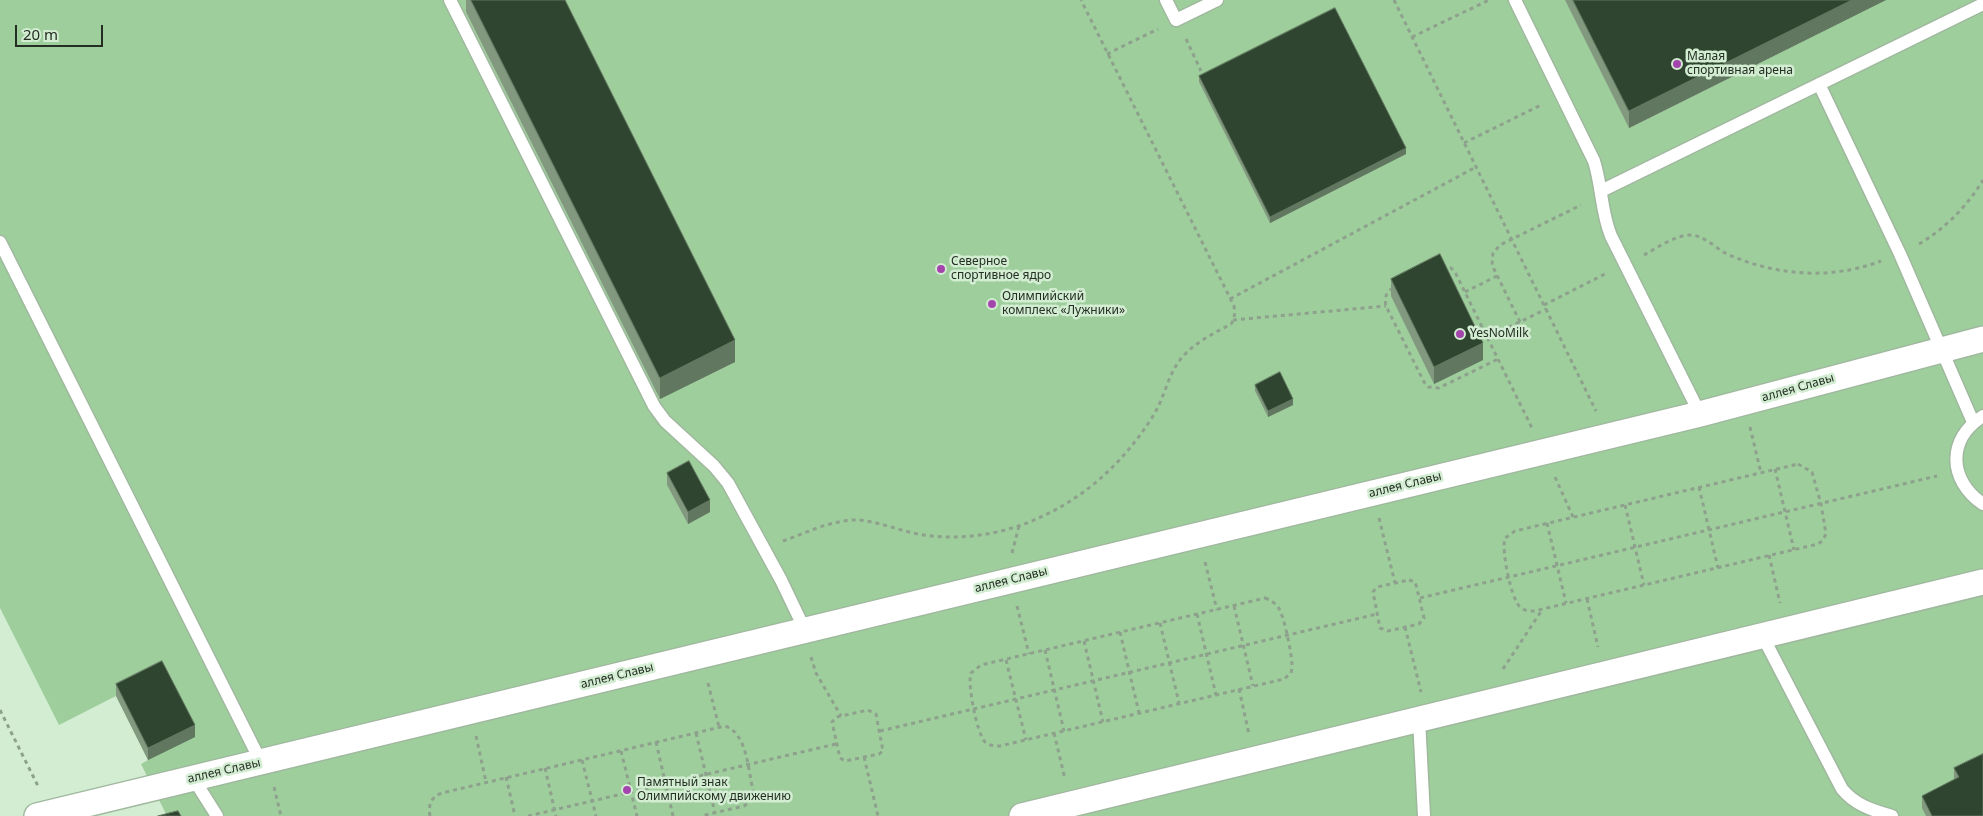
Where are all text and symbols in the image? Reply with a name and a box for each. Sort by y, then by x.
scale bar [18,15,105,47]
text: 20 m [23,24,58,44]
place label: Малая спортивная арена [1687,50,1793,78]
marker: Малая спортивная арена [1671,58,1683,70]
place label: Северное спортивное ядро [951,255,1051,283]
marker: Северное спортивное ядро [935,263,947,275]
place label: Олимпийский комплекс «Лужники» [1002,290,1125,318]
marker: Олимпийский комплекс «Лужники» [986,298,998,310]
place label: YesNoMilk [1470,327,1529,341]
marker: YesNoMilk [1454,328,1466,340]
street label: аллея Славы [1760,371,1836,405]
street label: аллея Славы [1367,469,1443,501]
street label: аллея Славы [973,564,1049,596]
street label: аллея Славы [579,660,655,692]
street label: аллея Славы [186,756,262,786]
place label: Памятный знак Олимпийскому движению [637,776,791,804]
marker: Памятный знак Олимпийскому движению [621,784,633,796]

